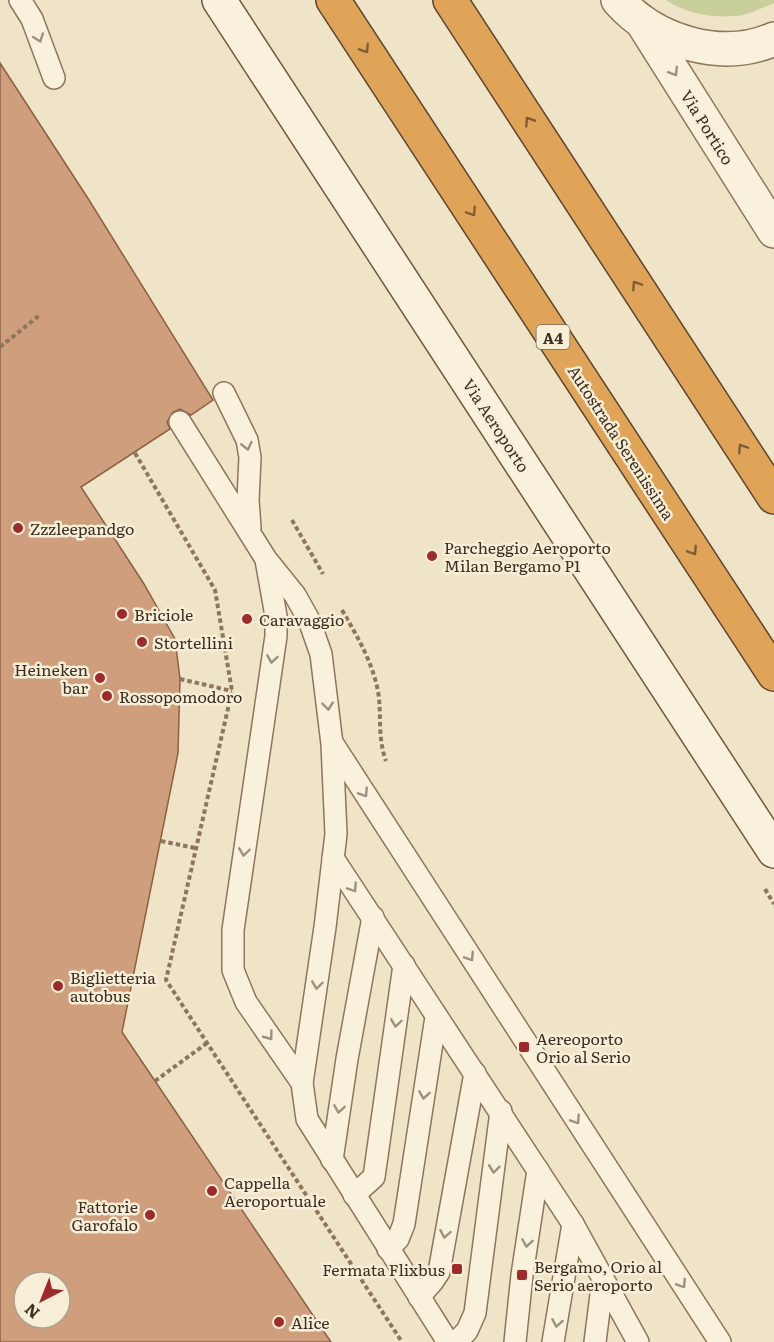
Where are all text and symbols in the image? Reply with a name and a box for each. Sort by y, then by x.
one-way arrow [32,32,44,43]
one-way arrow [357,43,369,53]
one-way arrow [666,66,678,76]
street label: Via Portico [676,85,740,169]
one-way arrow [525,117,536,128]
one-way arrow [464,206,476,216]
one-way arrow [632,280,643,291]
road number: A4 [536,325,570,349]
street label: Autostrada Serenissima [563,360,681,524]
street label: Via Aeroporto [458,373,536,477]
one-way arrow [240,441,253,451]
one-way arrow [738,444,749,455]
place label: Zzzleepandgo [30,516,134,540]
marker: Zzzleepandgo [11,521,25,535]
place label: Parcheggio Aeroporto Milan Bergamo P1 [444,535,611,577]
one-way arrow [686,545,698,555]
marker: Parcheggio Aeroporto Milan Bergamo P1 [425,549,439,563]
place label: Briciole [134,602,193,626]
marker: Briciole [115,607,129,621]
place label: Caravaggio [259,607,344,631]
marker: Caravaggio [240,612,254,626]
place label: Stortellini [154,630,233,654]
marker: Stortellini [135,635,149,649]
one-way arrow [266,654,278,663]
place label: Heineken bar [14,657,88,699]
marker: Heineken bar [93,671,107,685]
place label: Rossopomodoro [119,684,242,708]
marker: Rossopomodoro [100,689,114,703]
one-way arrow [321,702,334,711]
one-way arrow [356,787,368,797]
one-way arrow [238,847,251,856]
one-way arrow [346,881,357,892]
one-way arrow [462,951,474,961]
place label: Biglietteria autobus [70,965,156,1007]
marker: Biglietteria autobus [51,979,65,993]
one-way arrow [311,981,323,990]
one-way arrow [390,1019,402,1028]
place label: Aereoporto Orio al Serio [536,1026,631,1068]
one-way arrow [262,1030,273,1041]
marker: Aereoporto Orio al Serio [517,1040,531,1054]
one-way arrow [418,1091,430,1100]
one-way arrow [334,1105,346,1114]
one-way arrow [569,1114,580,1125]
one-way arrow [488,1165,500,1174]
place label: Cappella Aeroportuale [224,1170,326,1212]
marker: Cappella Aeroportuale [205,1184,219,1198]
place label: Fattorie Garofalo [72,1194,138,1236]
marker: Fattorie Garofalo [143,1208,157,1222]
one-way arrow [440,1230,452,1239]
one-way arrow [521,1238,534,1248]
place label: Bergamo, Orio al Serio aeroporto [534,1254,662,1296]
place label: Fermata Flixbus [322,1257,445,1281]
marker: Fermata Flixbus [450,1262,464,1276]
marker: Bergamo, Orio al Serio aeroporto [515,1268,529,1282]
north arrow [12,1270,72,1330]
one-way arrow [675,1277,686,1288]
text: N [18,1298,44,1325]
place label: Alice [291,1310,330,1334]
marker: Alice [272,1315,286,1329]
one-way arrow [551,1318,563,1328]

